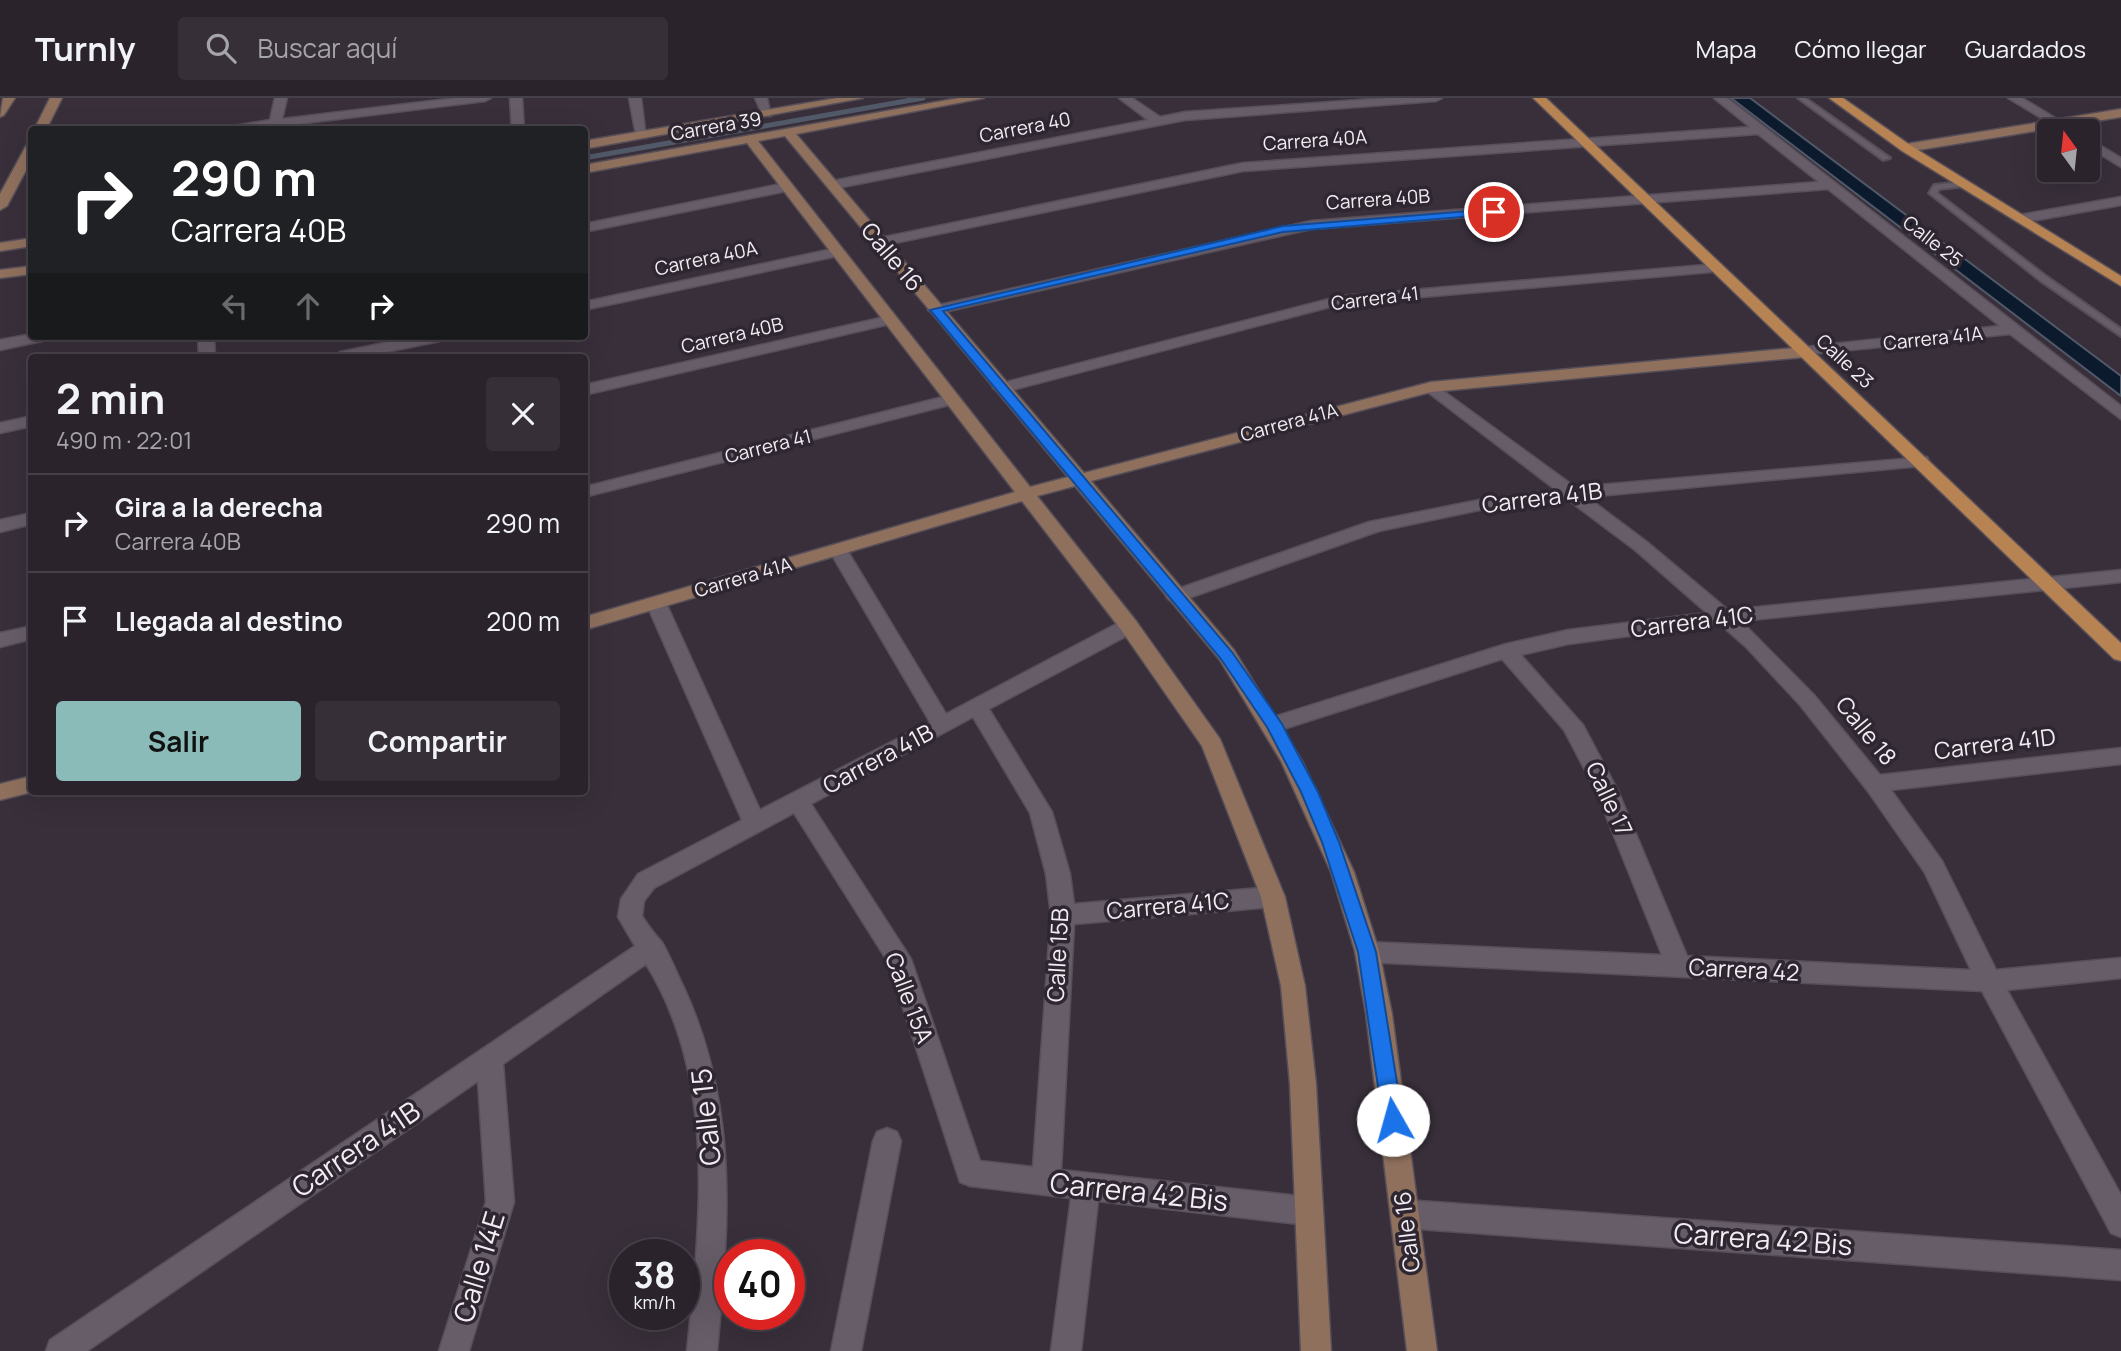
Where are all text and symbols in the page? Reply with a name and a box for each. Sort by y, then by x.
search box [178,17,668,80]
text: Turnly [35,26,136,71]
icon: search [202,29,240,67]
text: Buscar aquí [258,30,397,66]
text: Mapa [1696,32,1757,65]
text: Cómo llegar [1795,32,1927,65]
text: Guardados [1965,32,2086,65]
street label: Carrera 39 [668,105,764,147]
street label: Carrera 40 [977,105,1073,149]
north arrow [2037,119,2100,182]
map controls [2037,119,2100,182]
street label: Carrera 40A [1262,123,1368,157]
text: 290 m [171,144,317,211]
icon: right [56,154,147,245]
street label: Carrera 40B [1325,182,1431,216]
pin [1464,182,1524,242]
icon: arrive [1475,193,1513,231]
text: Carrera 40B [171,208,346,252]
street label: Calle 25 [1898,209,1968,273]
street label: Calle 16 [854,215,931,298]
street label: Carrera 40A [652,234,760,282]
street label: Carrera 41 [1330,280,1420,316]
icon: left [216,287,254,325]
icon: ahead [289,287,327,325]
icon: right [362,287,400,325]
street label: Carrera 40B [678,311,786,359]
street label: Carrera 41A [1882,320,1984,356]
street label: Calle 23 [1811,328,1879,394]
text: 2 min [56,369,165,427]
button: close [486,377,560,451]
street label: Carrera 41A [1237,396,1341,448]
street label: Carrera 41 [722,423,814,469]
text: 490 m · 22:01 [56,424,192,456]
street label: Carrera 41B [1480,474,1604,520]
text: Gira a la derecha [115,489,323,525]
icon: right [56,504,94,542]
text: 290 m [486,505,560,541]
text: Carrera 40B [115,525,241,557]
street label: Carrera 41A [691,551,795,603]
street label: Carrera 41C [1629,598,1755,644]
icon: arrive [56,602,94,640]
text: Llegada al destino [115,603,343,639]
text: 200 m [486,603,560,639]
street label: Calle 18 [1829,689,1904,772]
button: Salir [56,701,301,781]
button: Compartir [315,701,560,781]
street label: Carrera 41B [817,716,938,801]
street label: Carrera 41D [1932,720,2057,766]
street label: Calle 17 [1579,756,1641,841]
street label: Carrera 41C [1105,884,1231,926]
street label: Calle 15B [1039,907,1075,1003]
street label: Calle 15A [878,948,942,1048]
street label: Carrera 42 [1688,950,1800,988]
street label: Calle 15 [681,1067,729,1168]
position arrow [1356,1083,1430,1157]
street label: Carrera 41B [284,1091,427,1205]
street label: Carrera 42 Bis [1048,1163,1230,1219]
street label: Calle 16 [1385,1190,1427,1274]
street label: Calle 14E [443,1207,513,1327]
street label: Carrera 42 Bis [1672,1213,1854,1263]
speed limit sign: 40 [714,1239,805,1330]
text: 38 [634,1251,675,1299]
text: km/h [634,1290,675,1314]

